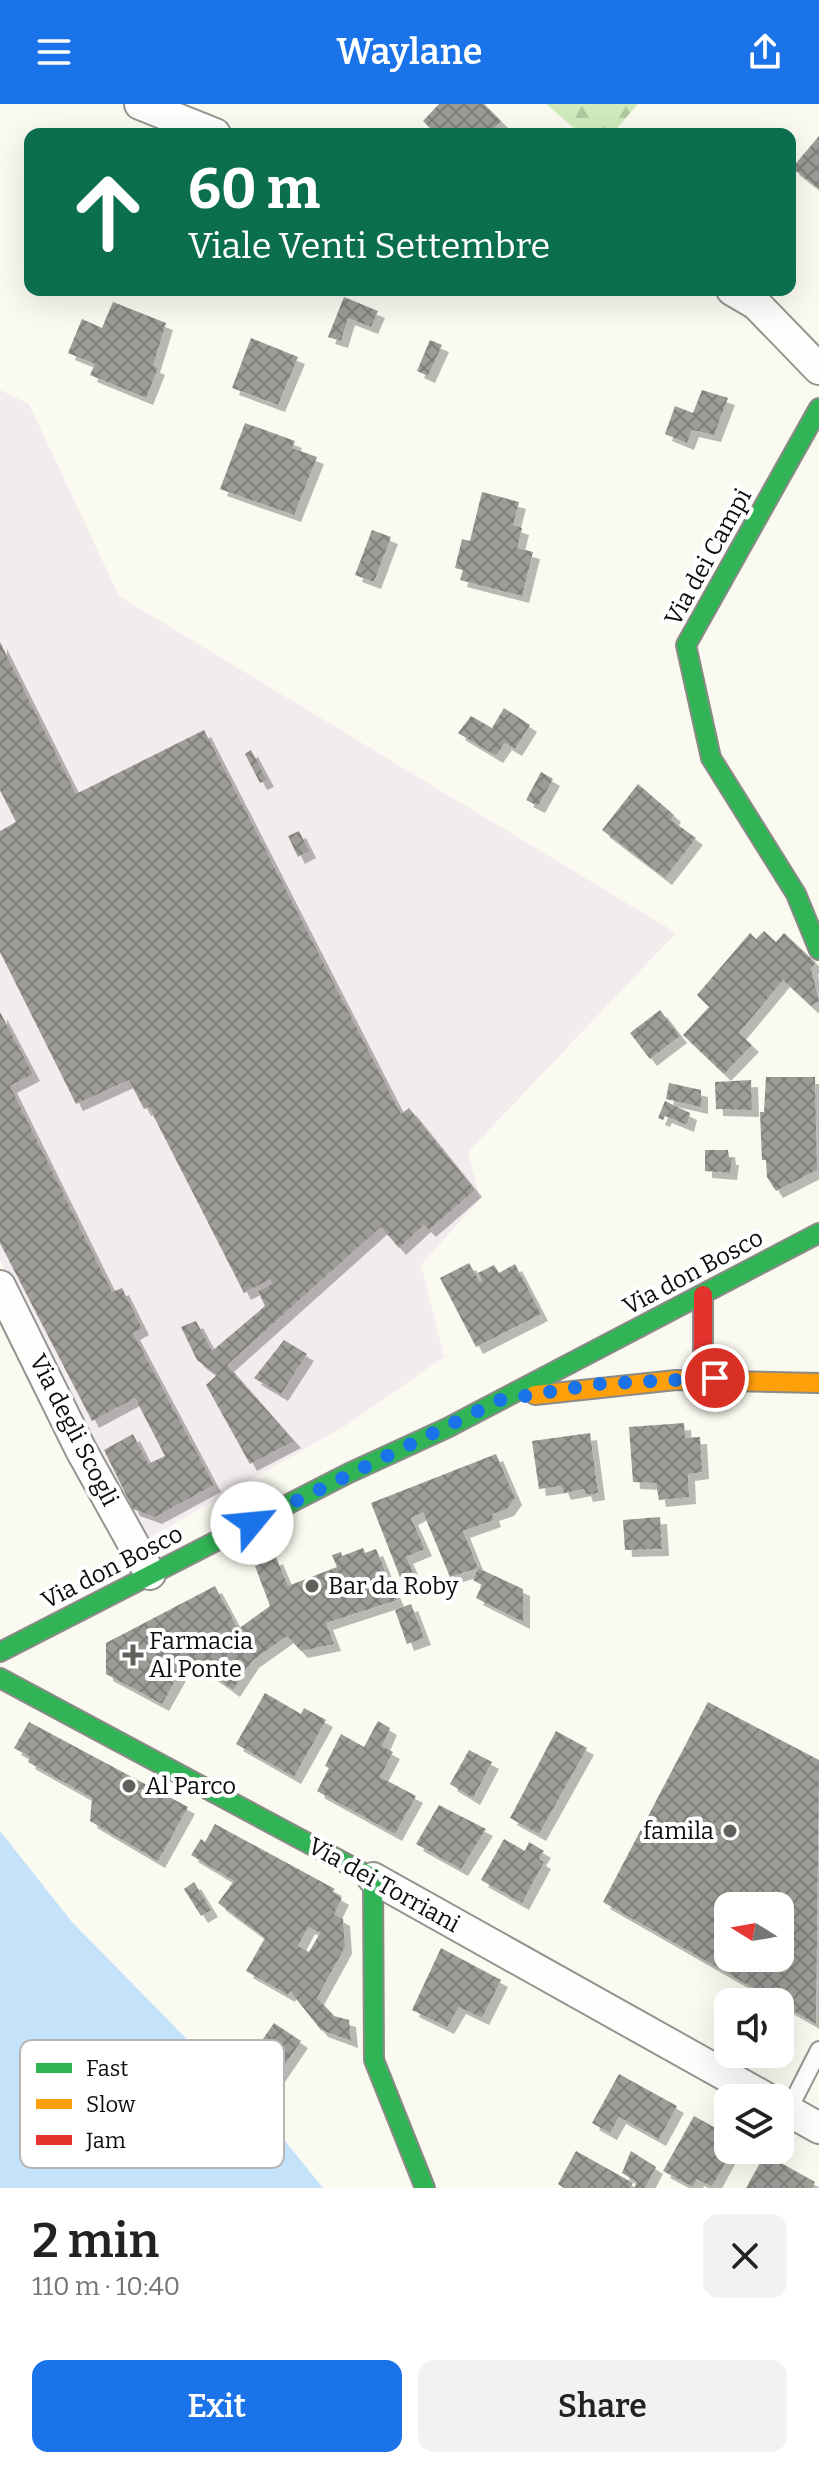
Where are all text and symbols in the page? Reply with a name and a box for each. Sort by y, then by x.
icon: menu [32,30,76,74]
text: Waylane [336,30,483,74]
icon: share [743,30,787,74]
text: 60 m [188,156,320,223]
icon: ahead [56,160,160,264]
text: Viale Venti Settembre [188,224,550,268]
street label: Via dei Campi [659,484,757,630]
street label: Via don Bosco [618,1223,768,1321]
pin [681,1344,749,1412]
street label: Via degli Scogli [24,1349,124,1511]
icon: arrive [693,1356,737,1400]
position arrow [210,1481,294,1565]
street label: Via don Bosco [37,1519,187,1615]
place label: Bar da Roby [328,1572,459,1600]
marker: Bar da Roby [303,1577,321,1595]
place label: Farmacia Al Ponte [149,1627,253,1683]
marker: Farmacia Al Ponte [124,1646,142,1664]
place label: Al Parco [145,1772,236,1800]
marker: Al Parco [120,1777,138,1795]
place label: famila [643,1817,714,1845]
marker: famila [721,1822,739,1840]
street label: Via dei Torriani [303,1832,465,1938]
north arrow [714,1892,794,1972]
map controls [714,1892,794,2164]
button: sound [714,1988,794,2068]
legend [20,2040,284,2168]
text: Fast [86,2055,128,2082]
button: layers [714,2084,794,2164]
text: Slow [86,2091,136,2118]
text: Jam [85,2127,126,2154]
text: 2 min [32,2212,159,2270]
button: close [703,2214,787,2298]
text: 110 m · 10:40 [32,2271,180,2302]
button: Exit [32,2360,402,2452]
button: Share [418,2360,787,2452]

